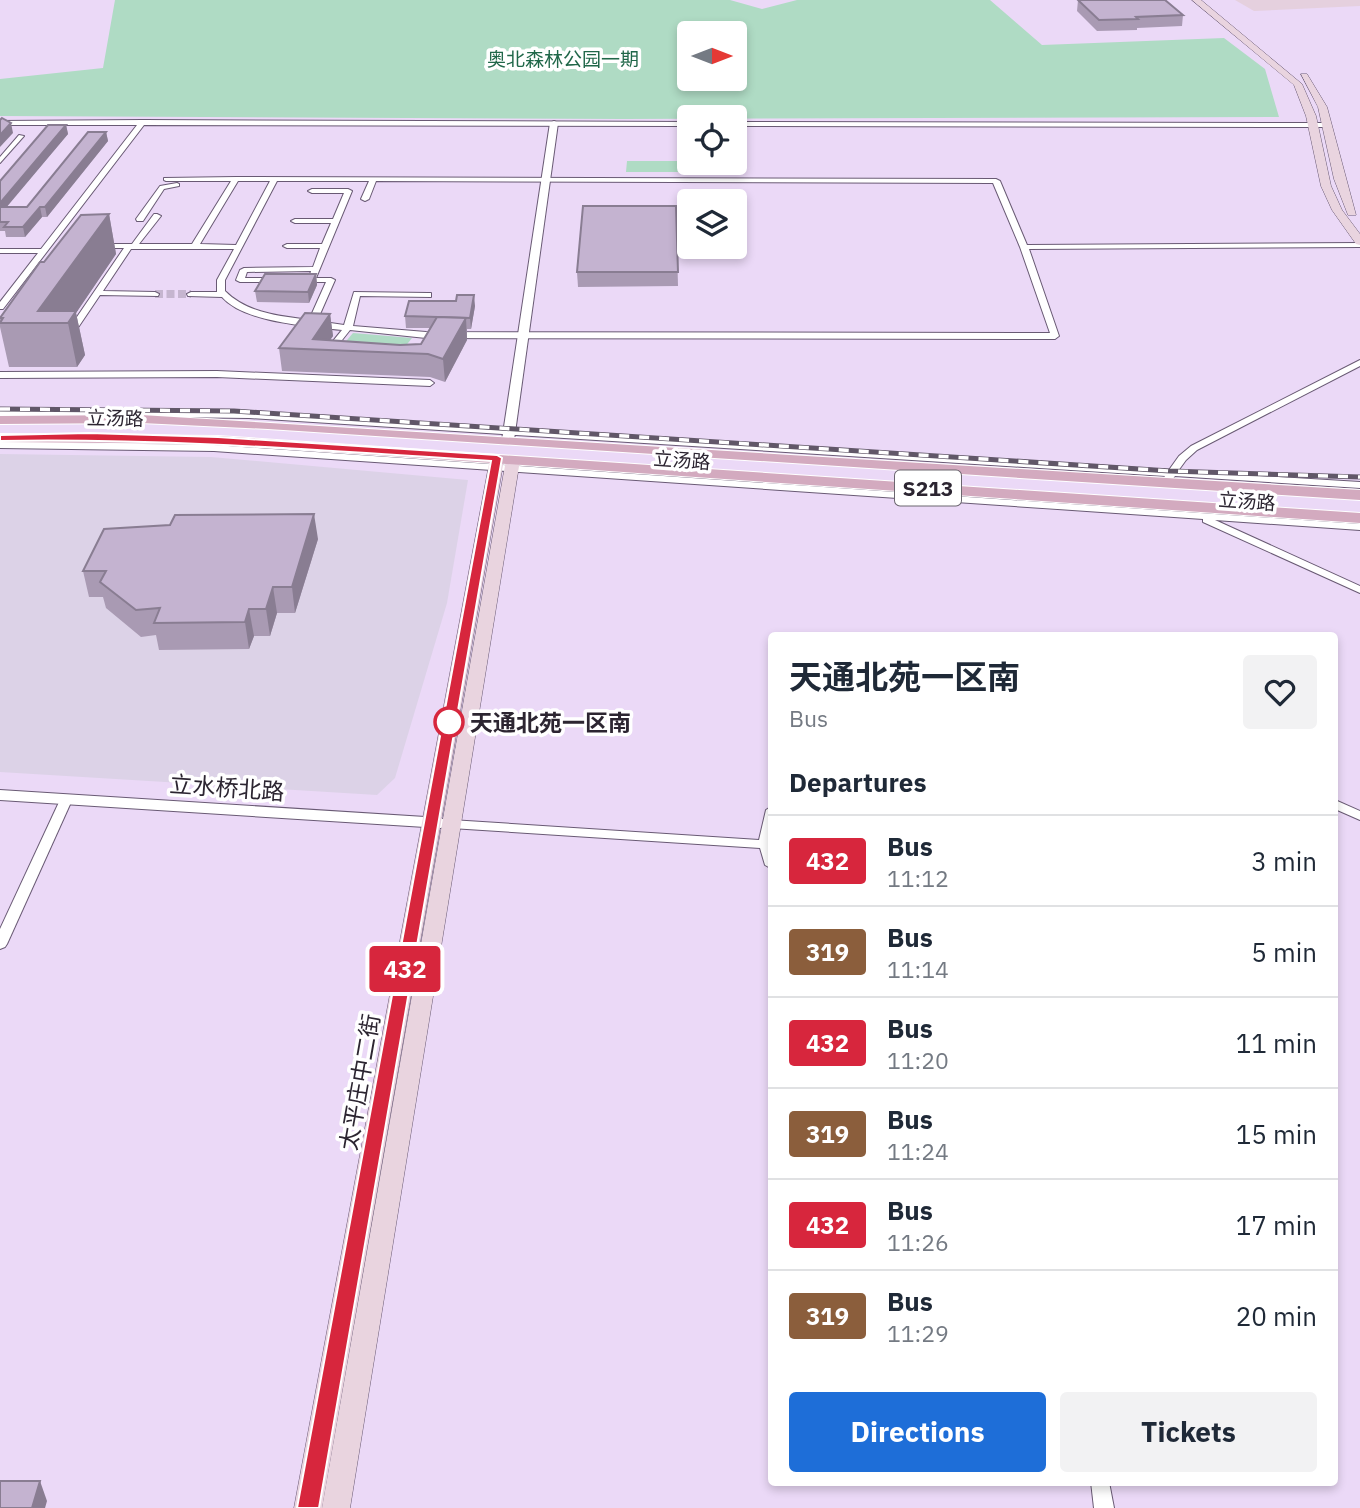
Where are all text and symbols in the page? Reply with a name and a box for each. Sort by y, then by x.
north arrow [677,21,747,91]
map controls [677,21,747,259]
park label: 奥北森林公园一期 [487,47,639,71]
button: locate [677,105,747,175]
button: layers [677,189,747,259]
street label: 立汤路 [86,406,144,430]
street label: 立汤路 [653,446,711,474]
road number: S213 [895,470,961,505]
street label: 立汤路 [1218,487,1276,515]
text: 天通北苑一区南 [789,655,1020,698]
button: heart [1243,655,1317,729]
text: Bus [789,703,828,733]
marker: 天通北苑一区南 [434,707,464,737]
place label: 天通北苑一区南 [470,707,631,737]
text: Departures [789,765,927,799]
street label: 立水桥北路 [169,768,285,806]
text: Bus [887,829,933,863]
text: 3 min [1251,844,1317,878]
text: 432 [806,845,849,877]
text: 11:12 [887,863,949,893]
text: Bus [887,920,933,954]
text: 5 min [1251,935,1317,969]
text: 319 [806,936,849,968]
line badge: 432 [365,946,445,992]
text: 432 [383,953,427,985]
text: 11:14 [887,954,949,984]
street label: 太平庄中二街 [332,1011,386,1153]
text: Bus [887,1011,933,1045]
text: 11 min [1236,1026,1317,1060]
text: 432 [806,1027,849,1059]
text: 11:20 [887,1045,949,1075]
text: Bus [887,1102,933,1136]
text: 15 min [1236,1117,1317,1151]
text: 319 [806,1118,849,1150]
text: 11:24 [887,1136,949,1166]
text: Bus [887,1193,933,1227]
text: 17 min [1236,1208,1317,1242]
text: 432 [806,1209,849,1241]
text: 11:26 [887,1227,949,1257]
text: Bus [887,1284,933,1318]
text: 20 min [1236,1299,1317,1333]
text: 319 [806,1300,849,1332]
text: 11:29 [887,1318,949,1348]
button: Directions [789,1392,1046,1472]
button: Tickets [1060,1392,1317,1472]

